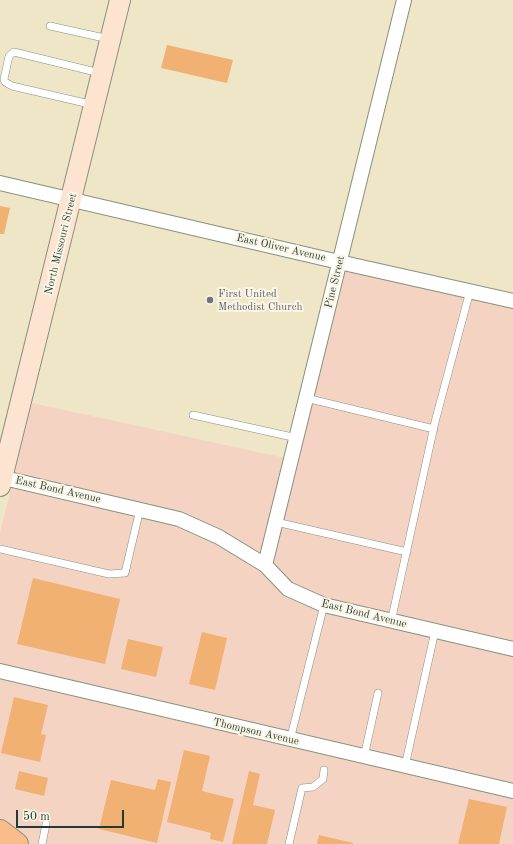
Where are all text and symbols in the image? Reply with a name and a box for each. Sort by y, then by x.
street label: North Missouri Street [42,192,80,296]
street label: East Oliver Avenue [235,231,327,265]
street label: Pine Street [322,254,348,310]
place label: First United Methodist Church [218,287,303,313]
marker: First United Methodist Church [205,295,215,305]
street label: East Bond Avenue [14,474,102,506]
street label: East Bond Avenue [320,597,408,631]
street label: Thompson Avenue [212,716,300,748]
scale bar [18,802,126,828]
text: 50 m [23,811,50,823]

